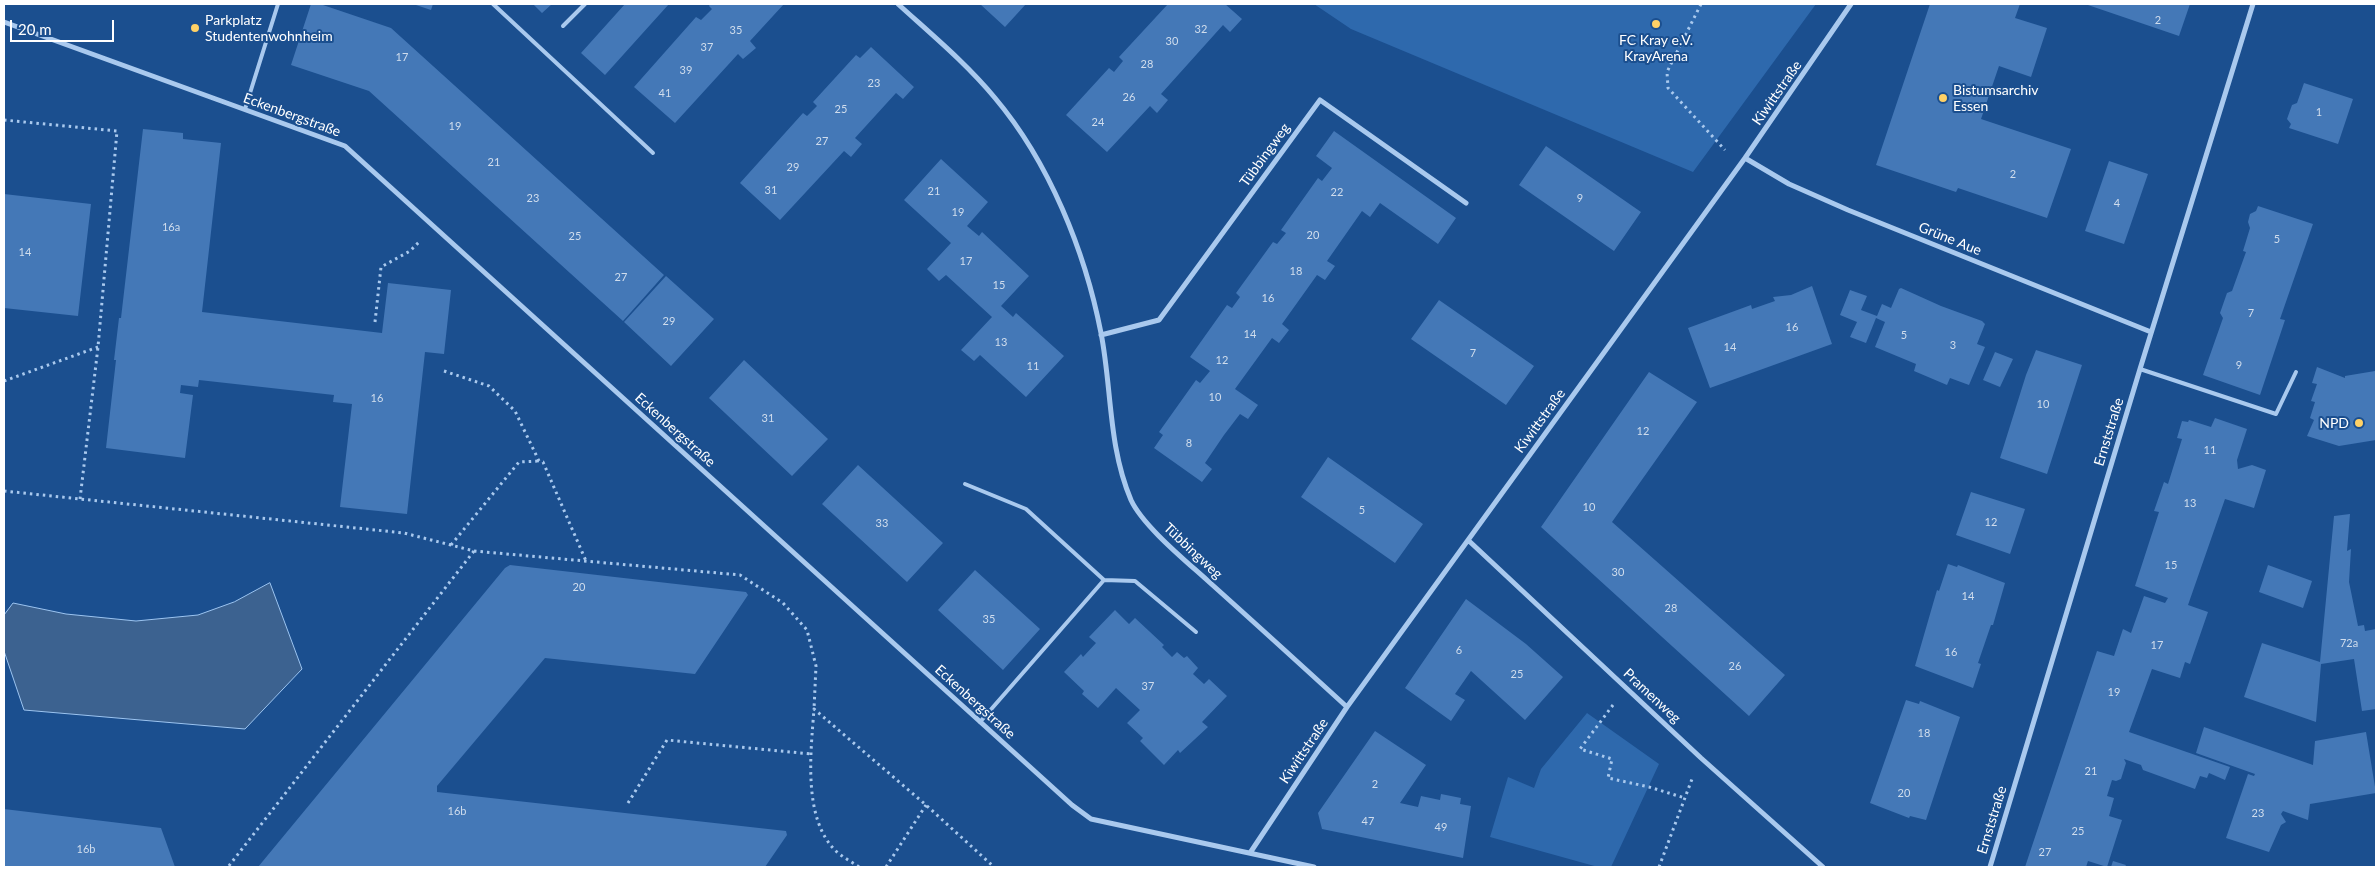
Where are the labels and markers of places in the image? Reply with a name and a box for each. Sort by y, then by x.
place label: Parkplatz Studentenwohnheim [205,12,333,44]
marker: FC Kray e.V. KrayArena [1650,18,1662,30]
marker: Parkplatz Studentenwohnheim [189,22,201,34]
place label: FC Kray e.V. KrayArena [1619,32,1693,64]
place label: Bistumsarchiv Essen [1953,82,2039,114]
marker: Bistumsarchiv Essen [1937,92,1949,104]
place label: NPD [2319,415,2349,431]
marker: NPD [2353,417,2365,429]

